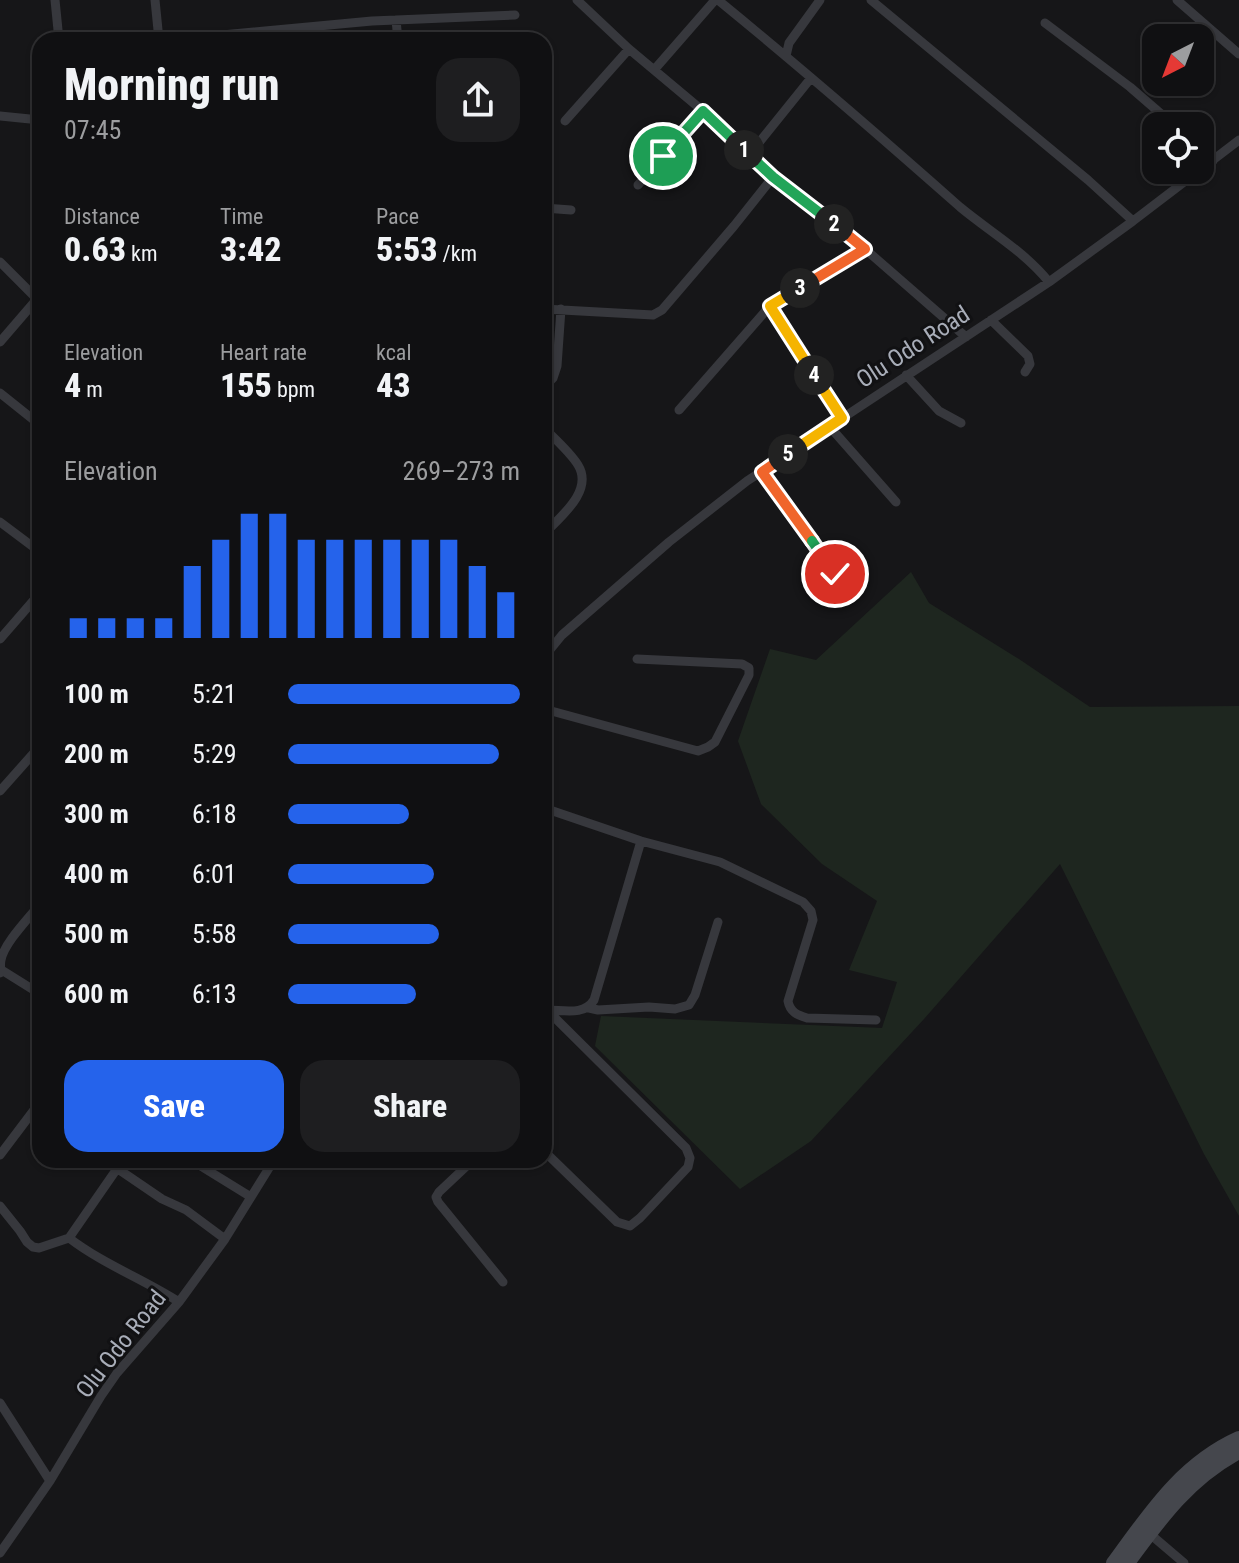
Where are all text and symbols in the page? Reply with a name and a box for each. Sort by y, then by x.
north arrow [1142,24,1214,96]
map controls [1142,24,1214,184]
button: share [436,58,520,142]
text: Morning run [64,59,280,111]
button: locate [1142,112,1214,184]
text: 07:45 [64,115,121,145]
pin [629,122,697,190]
pin: 1 [724,130,764,170]
icon: arrive [641,134,685,178]
text: 1 [738,137,750,162]
text: Distance [64,204,140,229]
text: Time [220,204,263,229]
text: Pace [376,204,419,229]
pin: 2 [814,204,854,244]
text: 2 [828,211,840,236]
text: 0.63 [64,229,126,269]
text: 3:42 [220,229,281,269]
text: 5:53 [376,229,437,269]
text: km [126,241,157,266]
text: /km [437,241,477,266]
pin: 3 [780,268,820,308]
text: 3 [794,275,806,300]
street label: Olu Odo Road [851,300,975,394]
text: Elevation [64,340,143,365]
text: Heart rate [220,340,307,365]
text: kcal [376,340,411,365]
pin: 4 [794,355,834,395]
text: 4 [808,362,820,387]
text: 4 [64,365,81,405]
text: 155 [220,365,272,405]
text: 43 [376,365,411,405]
text: m [81,377,103,402]
text: bpm [272,377,315,402]
pin: 5 [768,434,808,474]
text: 5 [782,441,794,466]
text: Elevation [64,456,158,486]
text: 269–273 m [403,456,520,486]
pin [801,540,869,608]
icon: check [813,552,857,596]
text: 100 m [64,679,129,709]
text: 5:21 [192,679,237,709]
text: 200 m [64,739,129,769]
text: 5:29 [192,739,237,769]
text: 300 m [64,799,129,829]
text: 6:18 [192,799,237,829]
text: 400 m [64,859,129,889]
text: 6:01 [192,859,237,889]
text: 500 m [64,919,129,949]
text: 5:58 [192,919,237,949]
text: 600 m [64,979,129,1009]
text: 6:13 [192,979,237,1009]
button: Save [64,1060,284,1152]
button: Share [300,1060,520,1152]
street label: Olu Odo Road [70,1285,172,1403]

